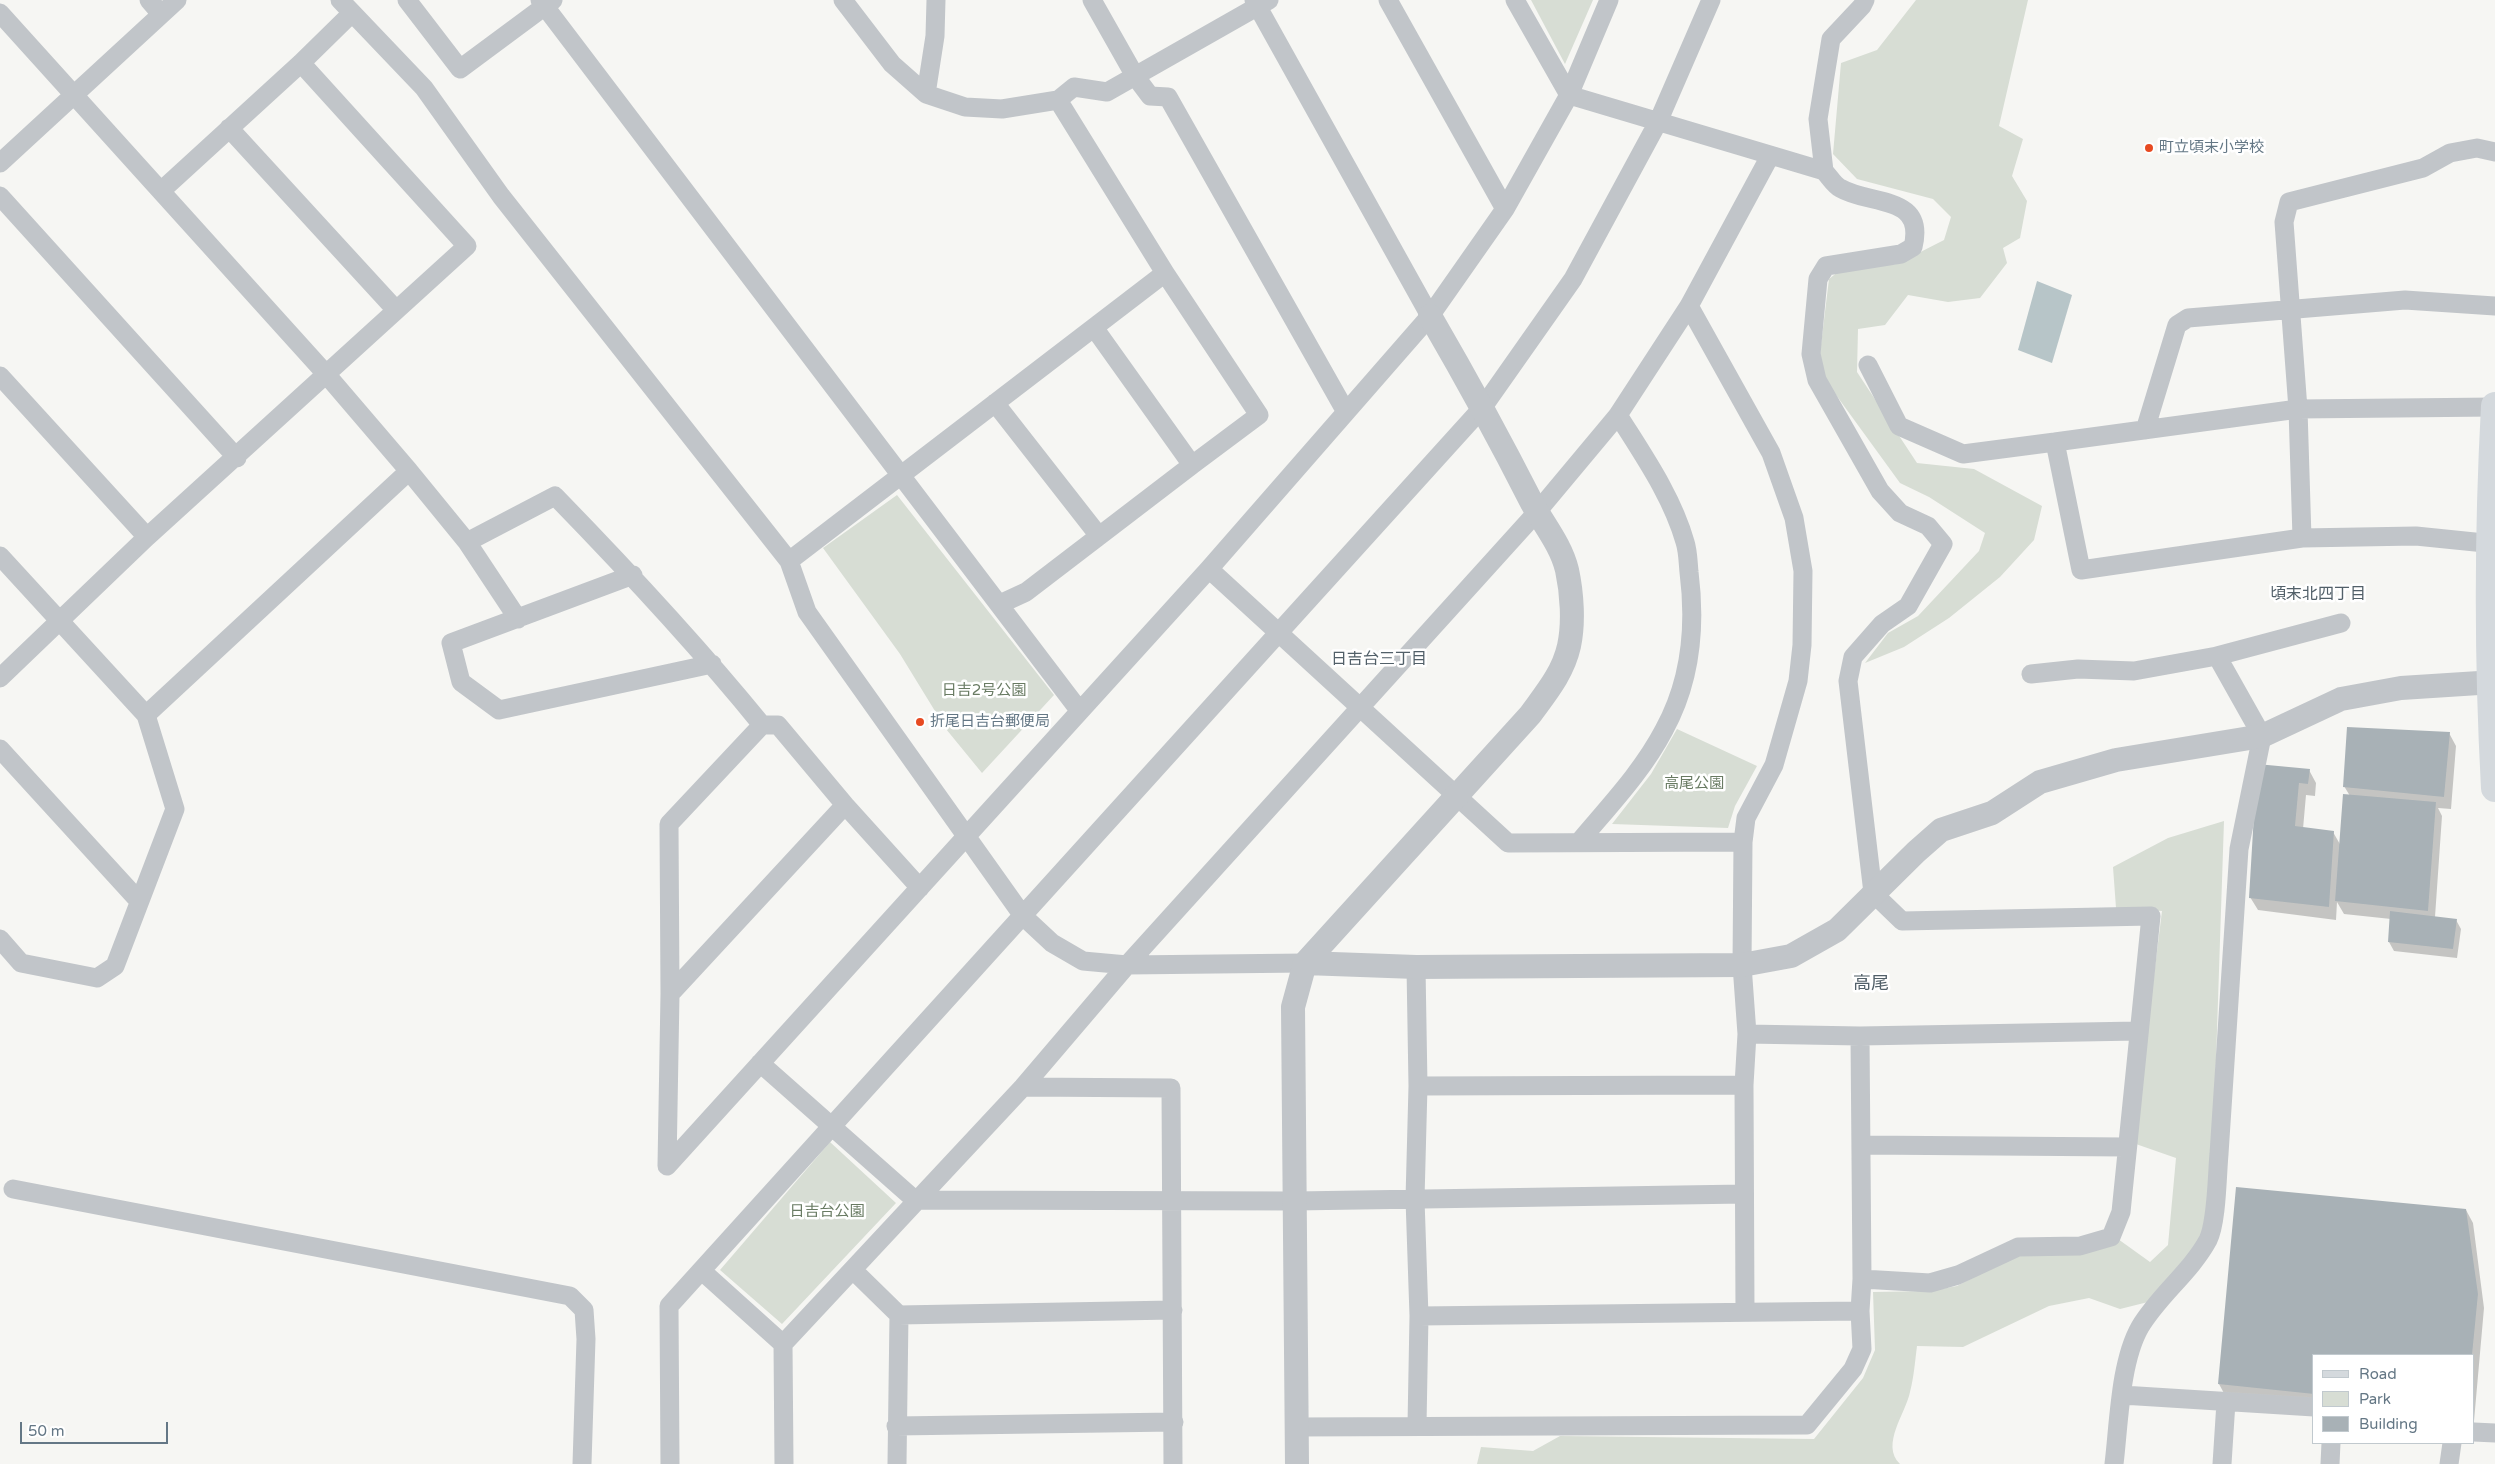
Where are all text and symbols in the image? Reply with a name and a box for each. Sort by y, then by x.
place label: 町立頃末小学校 [2159,139,2264,157]
marker: 町立頃末小学校 [2143,142,2155,154]
district label: 頃末北四丁目 [2270,585,2366,605]
district label: 日吉台三丁目 [1331,650,1427,670]
park label: 日吉2号公園 [942,682,1026,700]
place label: 折尾日吉台郵便局 [930,713,1050,731]
marker: 折尾日吉台郵便局 [914,716,926,728]
park label: 高尾公園 [1664,775,1724,793]
district label: 高尾 [1853,973,1889,995]
park label: 日吉台公園 [790,1203,864,1221]
legend [2312,1354,2475,1444]
text: Road [2359,1365,2397,1383]
text: Park [2359,1390,2391,1408]
scale bar [22,1412,170,1444]
text: Building [2359,1415,2418,1433]
text: 50 m [28,1422,65,1440]

